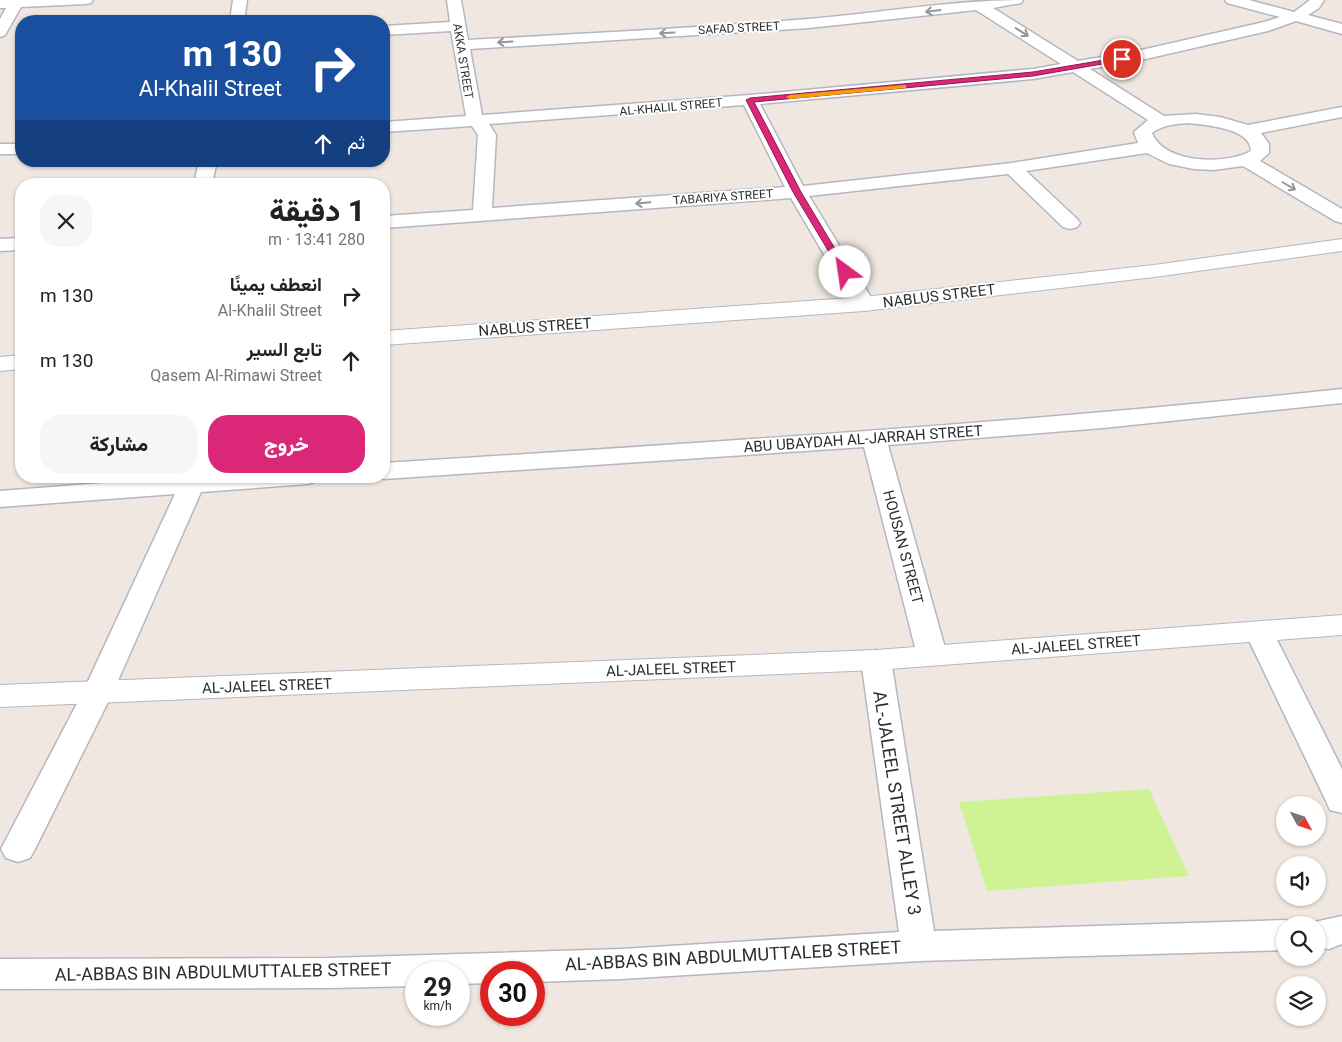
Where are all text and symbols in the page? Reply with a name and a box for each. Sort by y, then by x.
one-way arrow [926,6,942,16]
street label: SAFAD STREET [698,19,780,37]
street label: AKKA STREET [450,22,476,100]
one-way arrow [1014,27,1028,37]
one-way arrow [659,28,675,37]
text: 130 m [183,34,282,75]
icon: right [300,35,365,100]
one-way arrow [497,38,513,47]
pin [1101,38,1143,80]
icon: arrive [1108,45,1136,73]
text: Al-Khalil Street [139,76,282,101]
street label: AL-KHALIL STREET [619,96,723,118]
icon: ahead [309,130,337,158]
text: ثم [347,131,365,154]
one-way arrow [1281,181,1296,191]
street label: TABARIYA STREET [672,187,774,207]
text: 1 دقيقة [269,193,365,228]
button: close [40,195,92,247]
one-way arrow [636,198,652,208]
text: 280 m · 13:41 [268,230,365,249]
position arrow [818,245,870,297]
text: انعطف يمينًا [230,273,322,296]
street label: NABLUS STREET [882,280,996,312]
icon: right [337,282,365,310]
text: 130 m [40,284,93,307]
text: Al-Khalil Street [218,301,322,320]
street label: NABLUS STREET [478,314,592,340]
text: تابع السير [246,338,322,361]
icon: ahead [337,347,365,375]
text: 130 m [40,349,93,372]
text: Qasem Al-Rimawi Street [150,366,322,385]
button: مشاركة [40,415,198,473]
button: خروج [208,415,365,473]
street label: ABU UBAYDAH AL-JARRAH STREET [743,422,983,456]
street label: HOUSAN STREET [879,488,927,606]
street label: AL-JALEEL STREET [1010,631,1142,659]
street label: AL-JALEEL STREET [606,658,736,680]
street label: AL-JALEEL STREET [202,675,332,697]
street label: AL-JALEEL STREET ALLEY 3 [869,689,926,917]
north arrow [1276,796,1326,846]
map controls [1276,796,1326,1026]
button: sound [1276,856,1326,906]
button: search [1276,916,1326,966]
street label: AL-ABBAS BIN ABDULMUTTALEB STREET [564,936,902,975]
street label: AL-ABBAS BIN ABDULMUTTALEB STREET [55,958,392,985]
speed limit sign: 30 [480,961,545,1026]
text: 29 [423,973,452,1002]
button: layers [1276,976,1326,1026]
text: km/h [423,999,452,1013]

